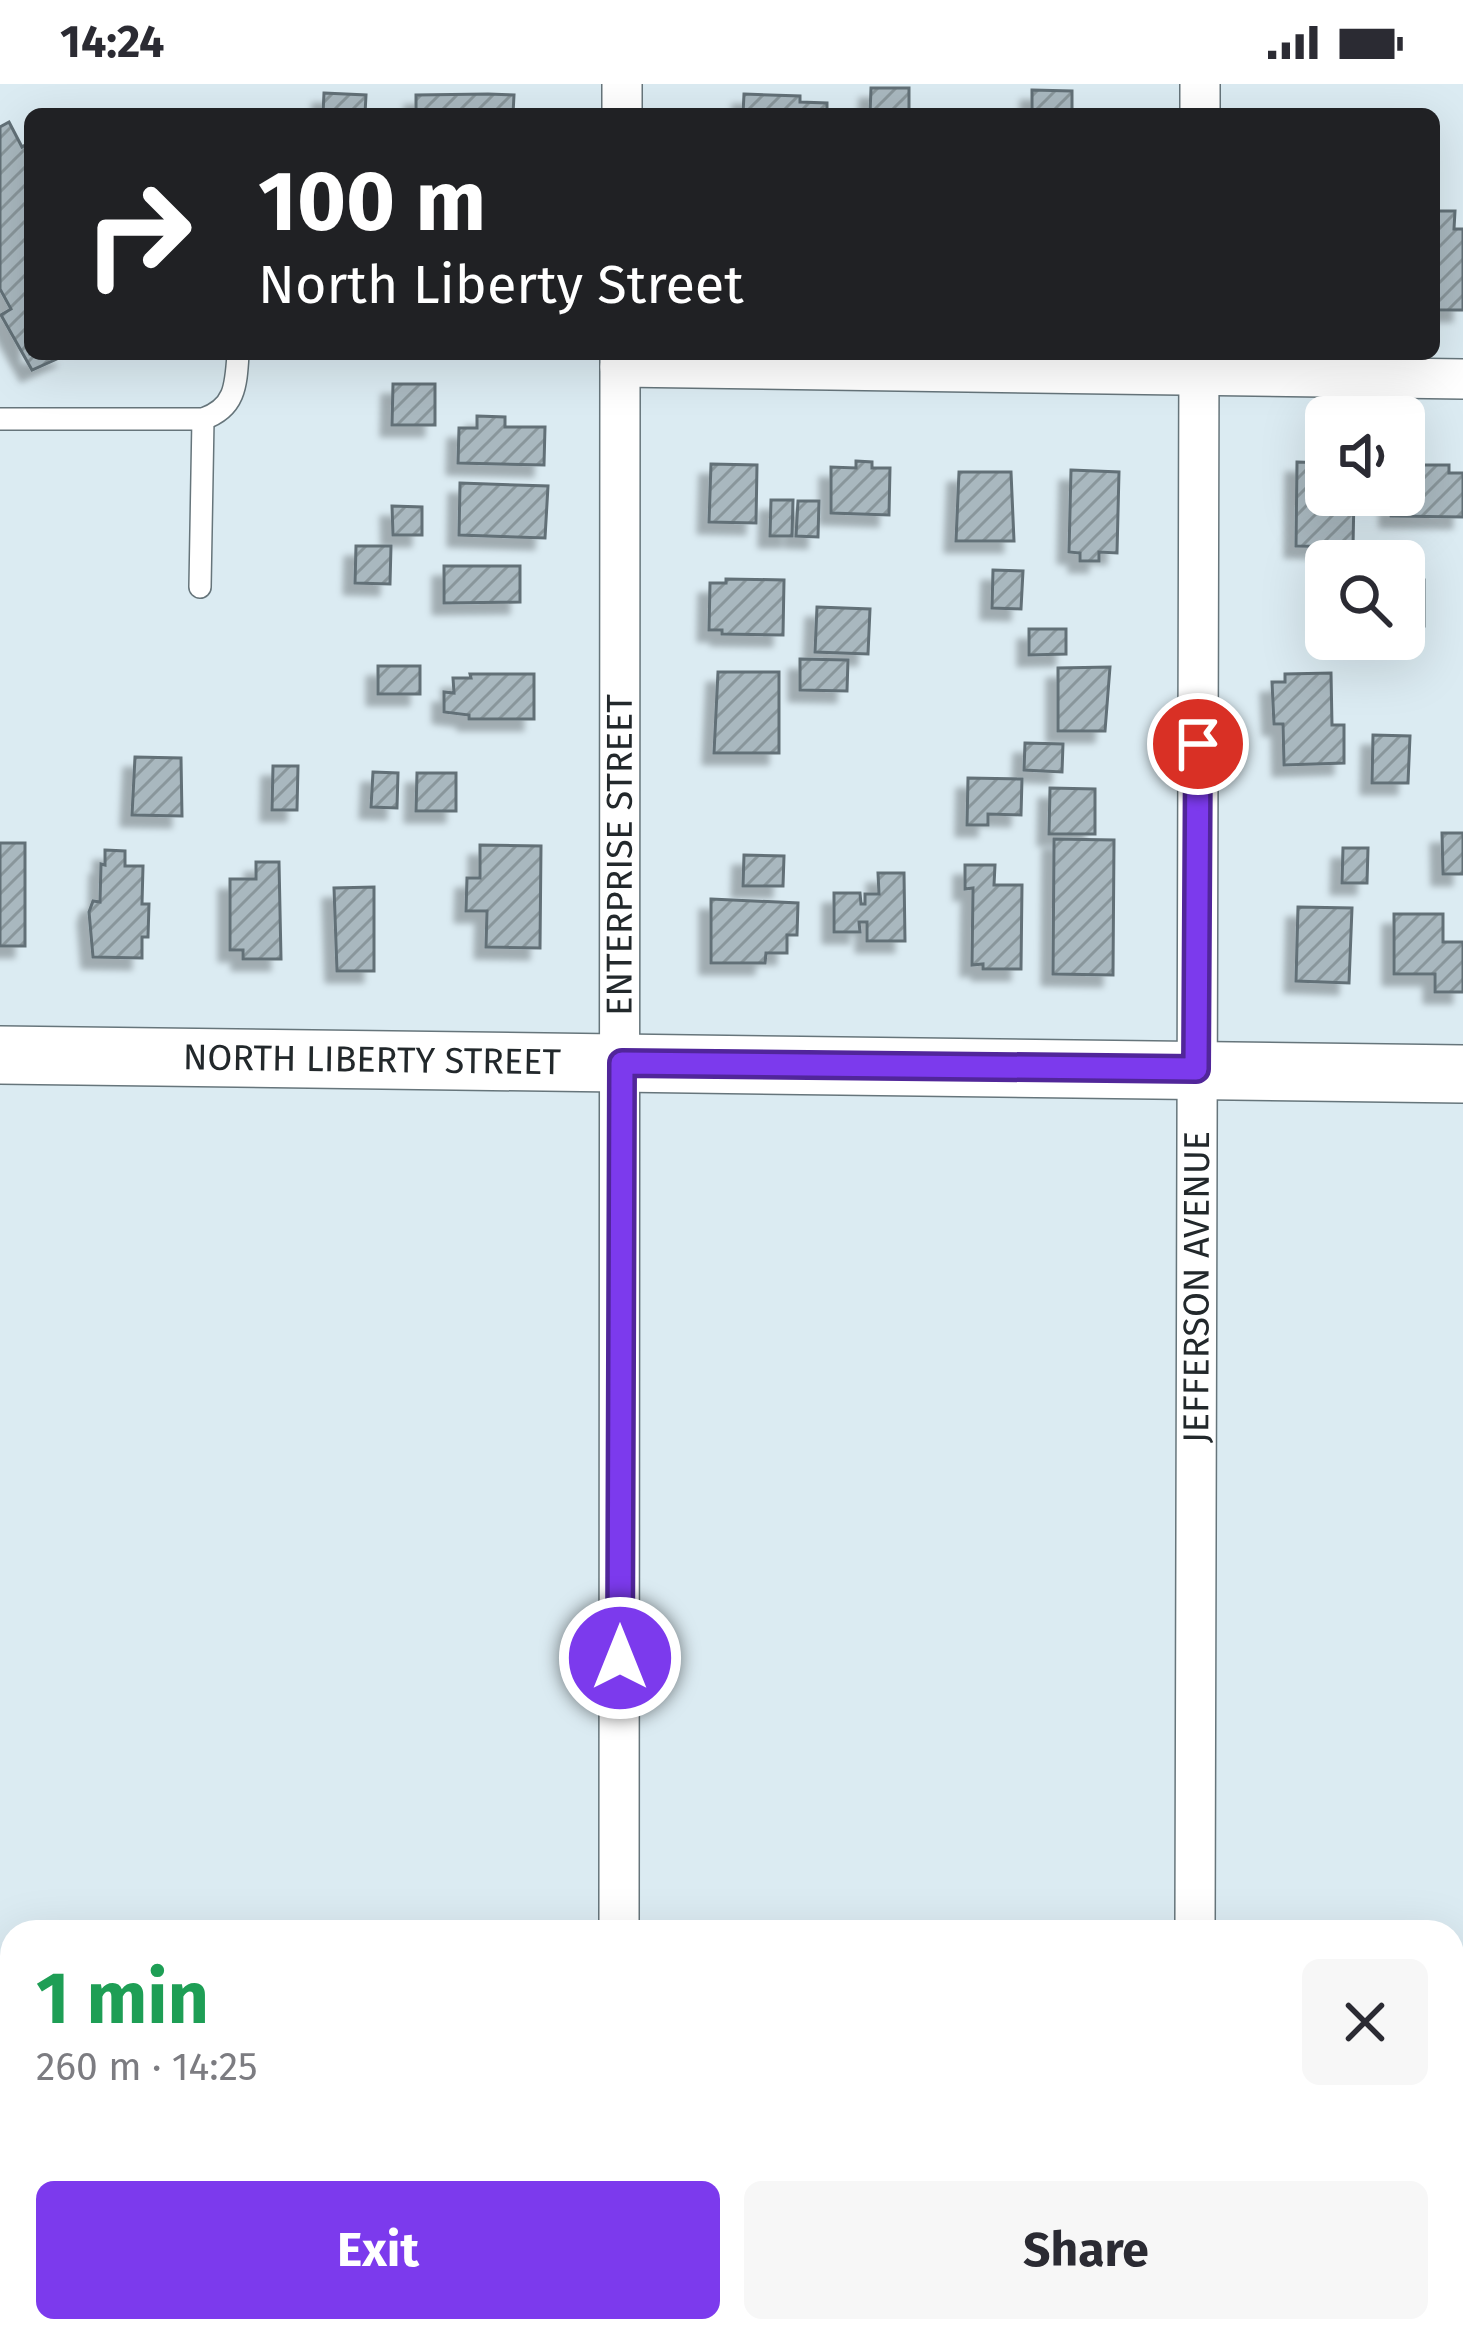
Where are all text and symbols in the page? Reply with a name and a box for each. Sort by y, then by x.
text: 14:24 [60,15,165,69]
text: 100 m [258,151,486,252]
icon: right [60,156,216,312]
text: North Liberty Street [258,253,744,317]
map controls [1305,396,1425,660]
button: sound [1305,396,1425,516]
button: search [1305,540,1425,660]
pin [1147,693,1249,795]
street label: ENTERPRISE STREET [598,694,642,1016]
icon: arrive [1165,711,1231,777]
street label: NORTH LIBERTY STREET [183,1035,562,1084]
street label: JEFFERSON AVENUE [1174,1131,1219,1443]
position arrow [557,1595,683,1721]
text: 1 min [36,1956,209,2042]
button: close [1302,1959,1428,2085]
text: 260 m · 14:25 [36,2044,257,2090]
button: Exit [36,2181,720,2319]
button: Share [744,2181,1428,2319]

